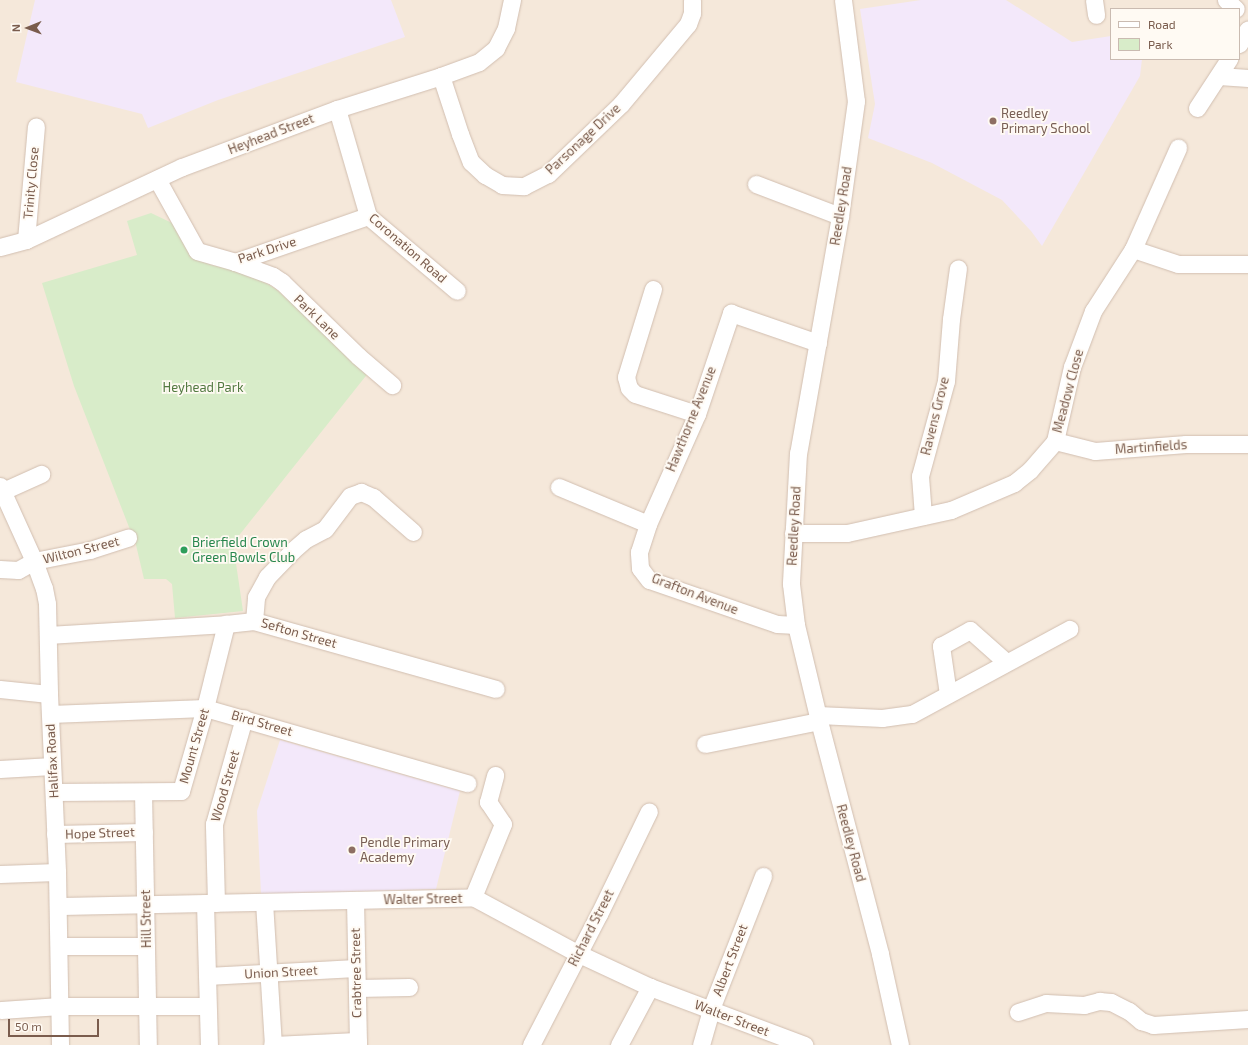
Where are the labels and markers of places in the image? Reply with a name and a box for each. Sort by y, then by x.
place label: Reedley Primary School [1001,106,1090,137]
marker: Reedley Primary School [988,116,998,126]
place label: Brierfield Crown Green Bowls Club [192,535,295,566]
marker: Brierfield Crown Green Bowls Club [179,545,189,555]
place label: Pendle Primary Academy [360,835,450,866]
marker: Pendle Primary Academy [347,845,357,855]

